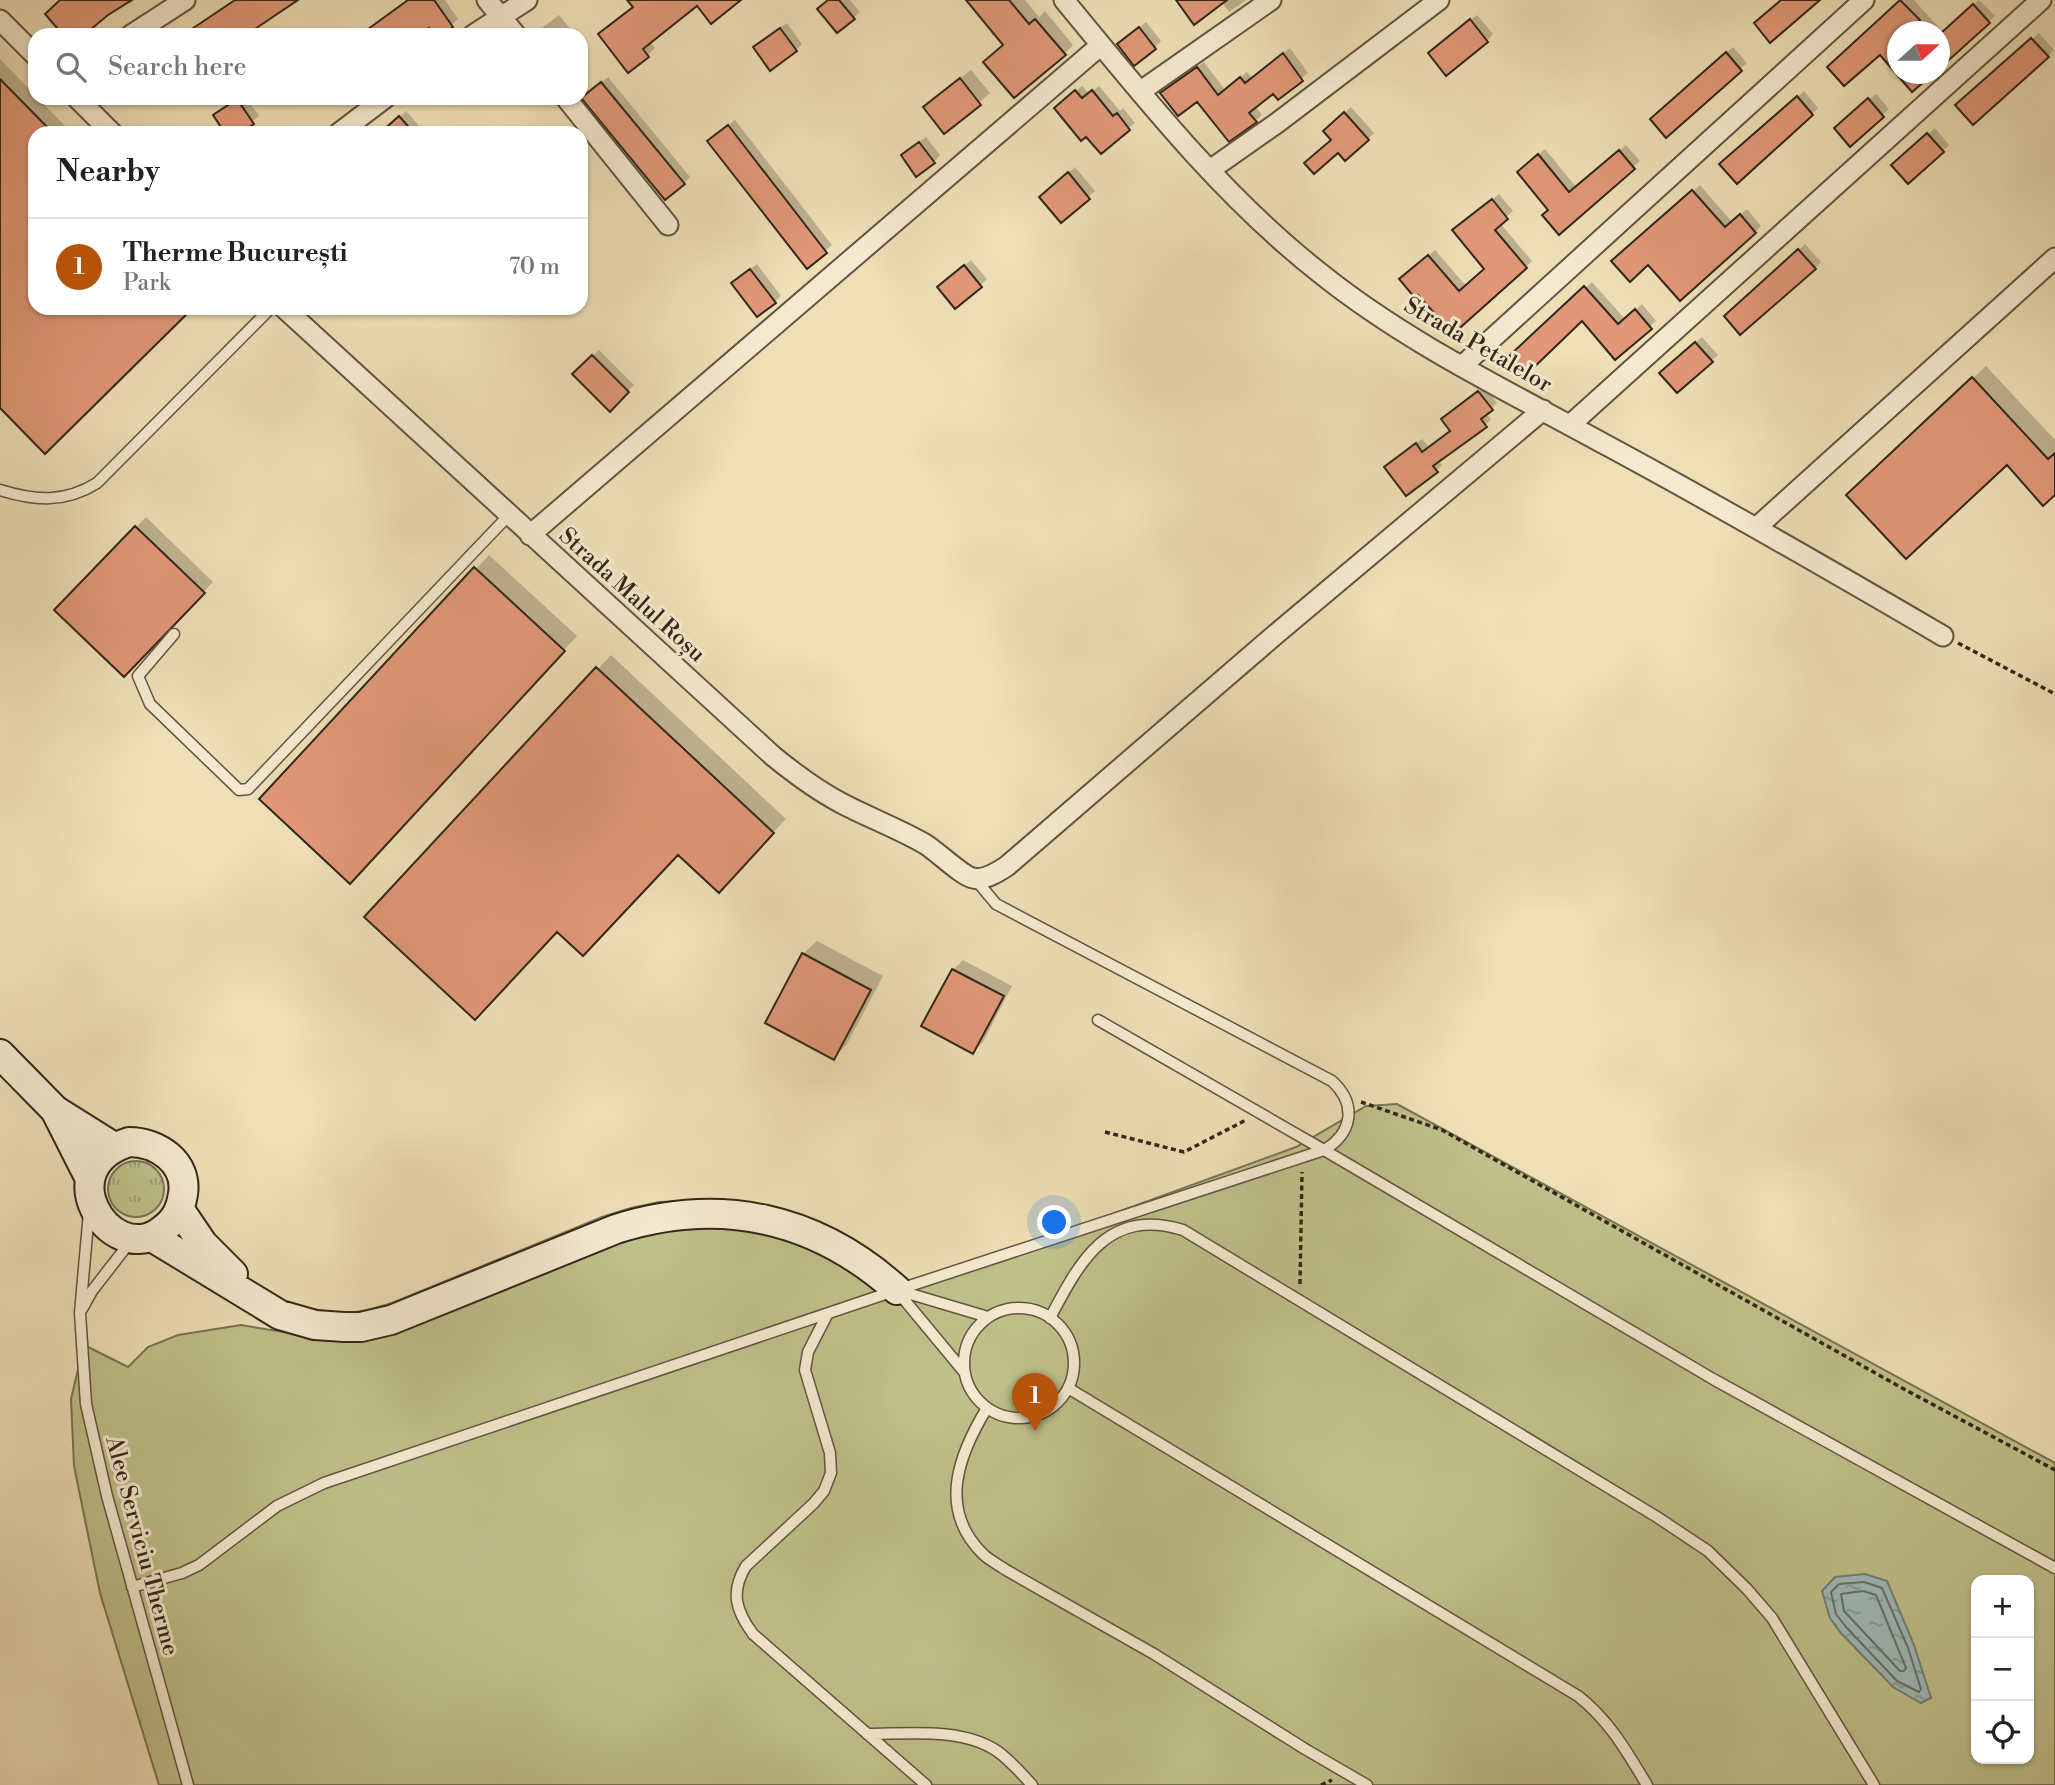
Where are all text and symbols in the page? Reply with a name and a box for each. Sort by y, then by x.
north arrow [1887,21,1950,84]
search box [28,28,588,105]
icon: search [52,48,90,86]
text: Search here [108,51,247,83]
text: Nearby [56,153,160,191]
text: Therme București [123,237,348,269]
text: 1 [73,253,85,281]
text: 70 m [509,253,560,281]
text: Park [123,269,171,297]
street label: Strada Petalelor [1399,291,1557,399]
street label: Strada Malul Roșu [553,522,711,668]
your location [1037,1205,1071,1239]
pin: 1 [1012,1373,1058,1431]
street label: Alee Serviciu Therme [99,1432,185,1659]
map controls [1971,1575,2034,1764]
button: + [1971,1575,2034,1638]
button: − [1971,1638,2034,1701]
button: locate [1971,1701,2034,1764]

